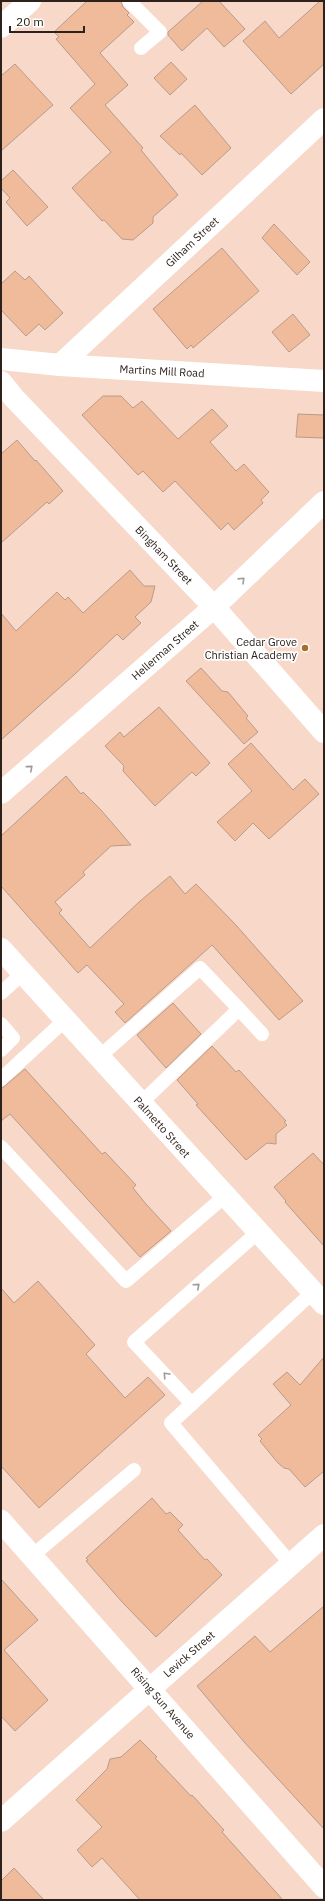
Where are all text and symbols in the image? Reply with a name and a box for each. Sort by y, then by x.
scale bar [10,8,84,34]
text: 20 m [16,14,44,29]
street label: Gilham Street [162,214,222,270]
street label: Martins Mill Road [119,362,205,380]
street label: Bingham Street [132,523,196,587]
one-way arrow [237,577,245,585]
street label: Hellerman Street [129,617,202,683]
place label: Cedar Grove Christian Academy [205,635,298,662]
marker: Cedar Grove Christian Academy [300,643,310,653]
one-way arrow [26,765,33,772]
street label: Palmetto Street [131,1093,193,1161]
one-way arrow [193,1283,200,1290]
one-way arrow [163,1372,170,1380]
street label: Levick Street [160,1628,218,1680]
street label: Rising Sun Avenue [128,1664,198,1742]

